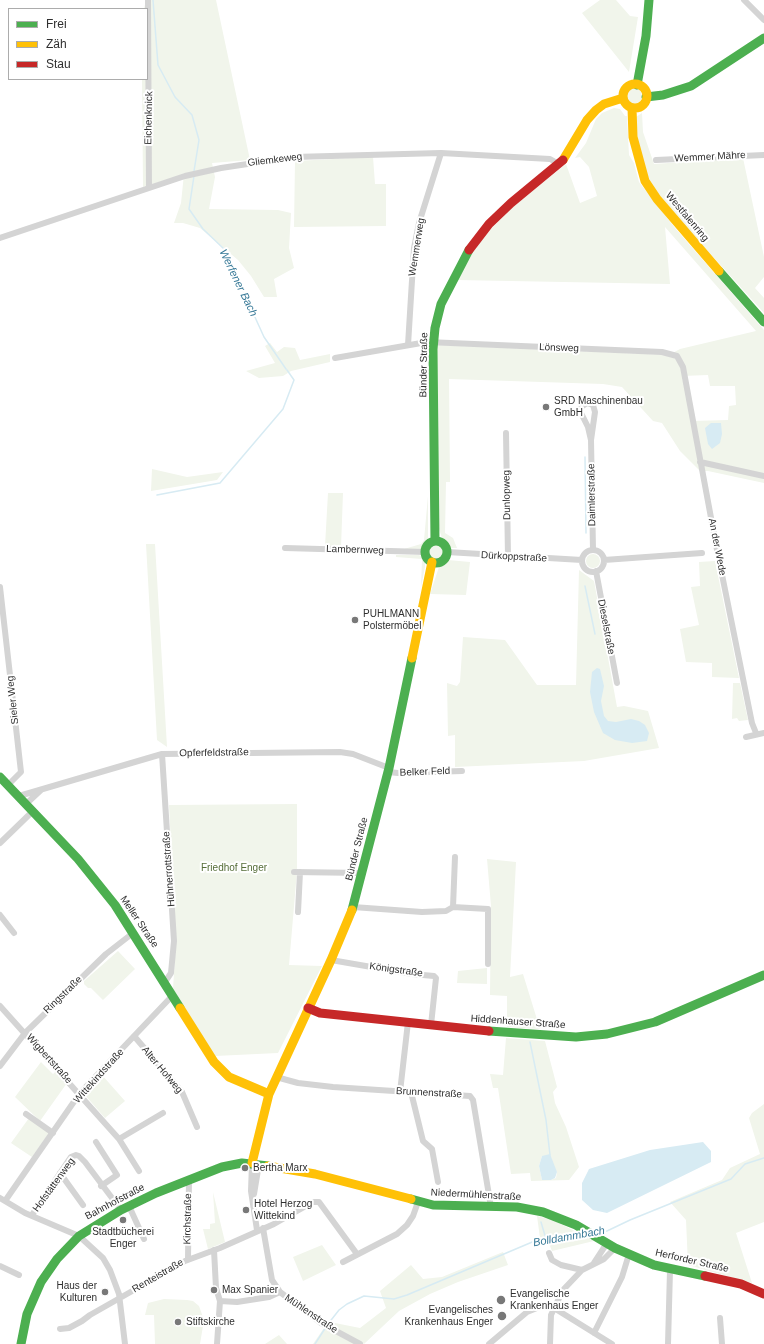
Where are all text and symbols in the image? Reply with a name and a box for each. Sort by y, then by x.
legend [8,8,148,80]
text: Frei [46,17,67,31]
text: Zäh [46,37,67,51]
text: Stau [46,57,71,71]
street label: Eichenknick [143,91,155,145]
street label: Wemmer Mähre [674,149,746,165]
street label: Gliemkeweg [247,151,303,169]
street label: Westfalenring [663,190,711,244]
street label: Wemmerweg [406,217,428,277]
water label: Werfener Bach [216,247,260,319]
street label: Bünder Straße [417,332,431,398]
street label: Lönsweg [539,341,579,355]
place label: SRD Maschinenbau GmbH [554,395,643,418]
marker: SRD Maschinenbau GmbH [541,402,551,412]
street label: Daimlerstraße [585,464,599,526]
street label: Dunlopweg [501,470,513,520]
street label: An der Wede [706,517,728,577]
street label: Lambernweg [326,543,384,557]
street label: Dürkoppstraße [481,549,547,565]
street label: Dieselstraße [595,598,617,656]
place label: PUHLMANN Polstermöbel [363,608,421,632]
marker: PUHLMANN Polstermöbel [350,615,360,625]
street label: Sieler Weg [4,675,22,725]
street label: Opferfeldstraße [179,746,249,760]
street label: Belker Feld [400,765,450,779]
street label: Bünder Straße [343,816,371,882]
street label: Hühnerrottstraße [160,831,178,907]
park label: Friedhof Enger [201,862,267,874]
street label: Meller Straße [117,894,161,950]
street label: Königstraße [368,960,424,980]
street label: Ringstraße [41,974,85,1016]
street label: Hiddenhauser Straße [470,1013,566,1031]
street label: Wigbertstraße [24,1032,74,1086]
street label: Alter Hofweg [139,1044,185,1096]
street label: Wittekindstraße [71,1046,127,1106]
street label: Brunnenstraße [396,1085,462,1101]
street label: Hofstättenweg [30,1156,78,1214]
place label: Bertha Marx [253,1162,307,1174]
marker: Bertha Marx [240,1163,250,1173]
street label: Bahnhofstraße [83,1181,147,1223]
street label: Niedermühlenstraße [430,1187,522,1203]
street label: Kirchstraße [182,1193,194,1245]
place label: Hotel Herzog Wittekind [254,1198,312,1222]
marker: Hotel Herzog Wittekind [241,1205,251,1215]
marker: Stadtbücherei Enger [118,1215,128,1225]
water label: Bolldammbach [532,1224,606,1250]
place label: Stadtbücherei Enger [92,1226,154,1250]
street label: Herforder Straße [654,1247,730,1275]
street label: Renteistraße [130,1256,186,1296]
place label: Haus der Kulturen [56,1280,97,1304]
place label: Max Spanier [222,1284,278,1296]
marker: Max Spanier [209,1285,219,1295]
marker: Haus der Kulturen [100,1287,110,1297]
place label: Evangelische Krankenhaus Enger [510,1288,598,1312]
street label: Mühlenstraße [282,1292,340,1336]
marker: Evangelische Krankenhaus Enger [495,1294,507,1306]
place label: Evangelisches Krankenhaus Enger [405,1304,493,1328]
marker: Evangelisches Krankenhaus Enger [496,1310,508,1322]
place label: Stiftskirche [186,1316,235,1328]
marker: Stiftskirche [173,1317,183,1327]

